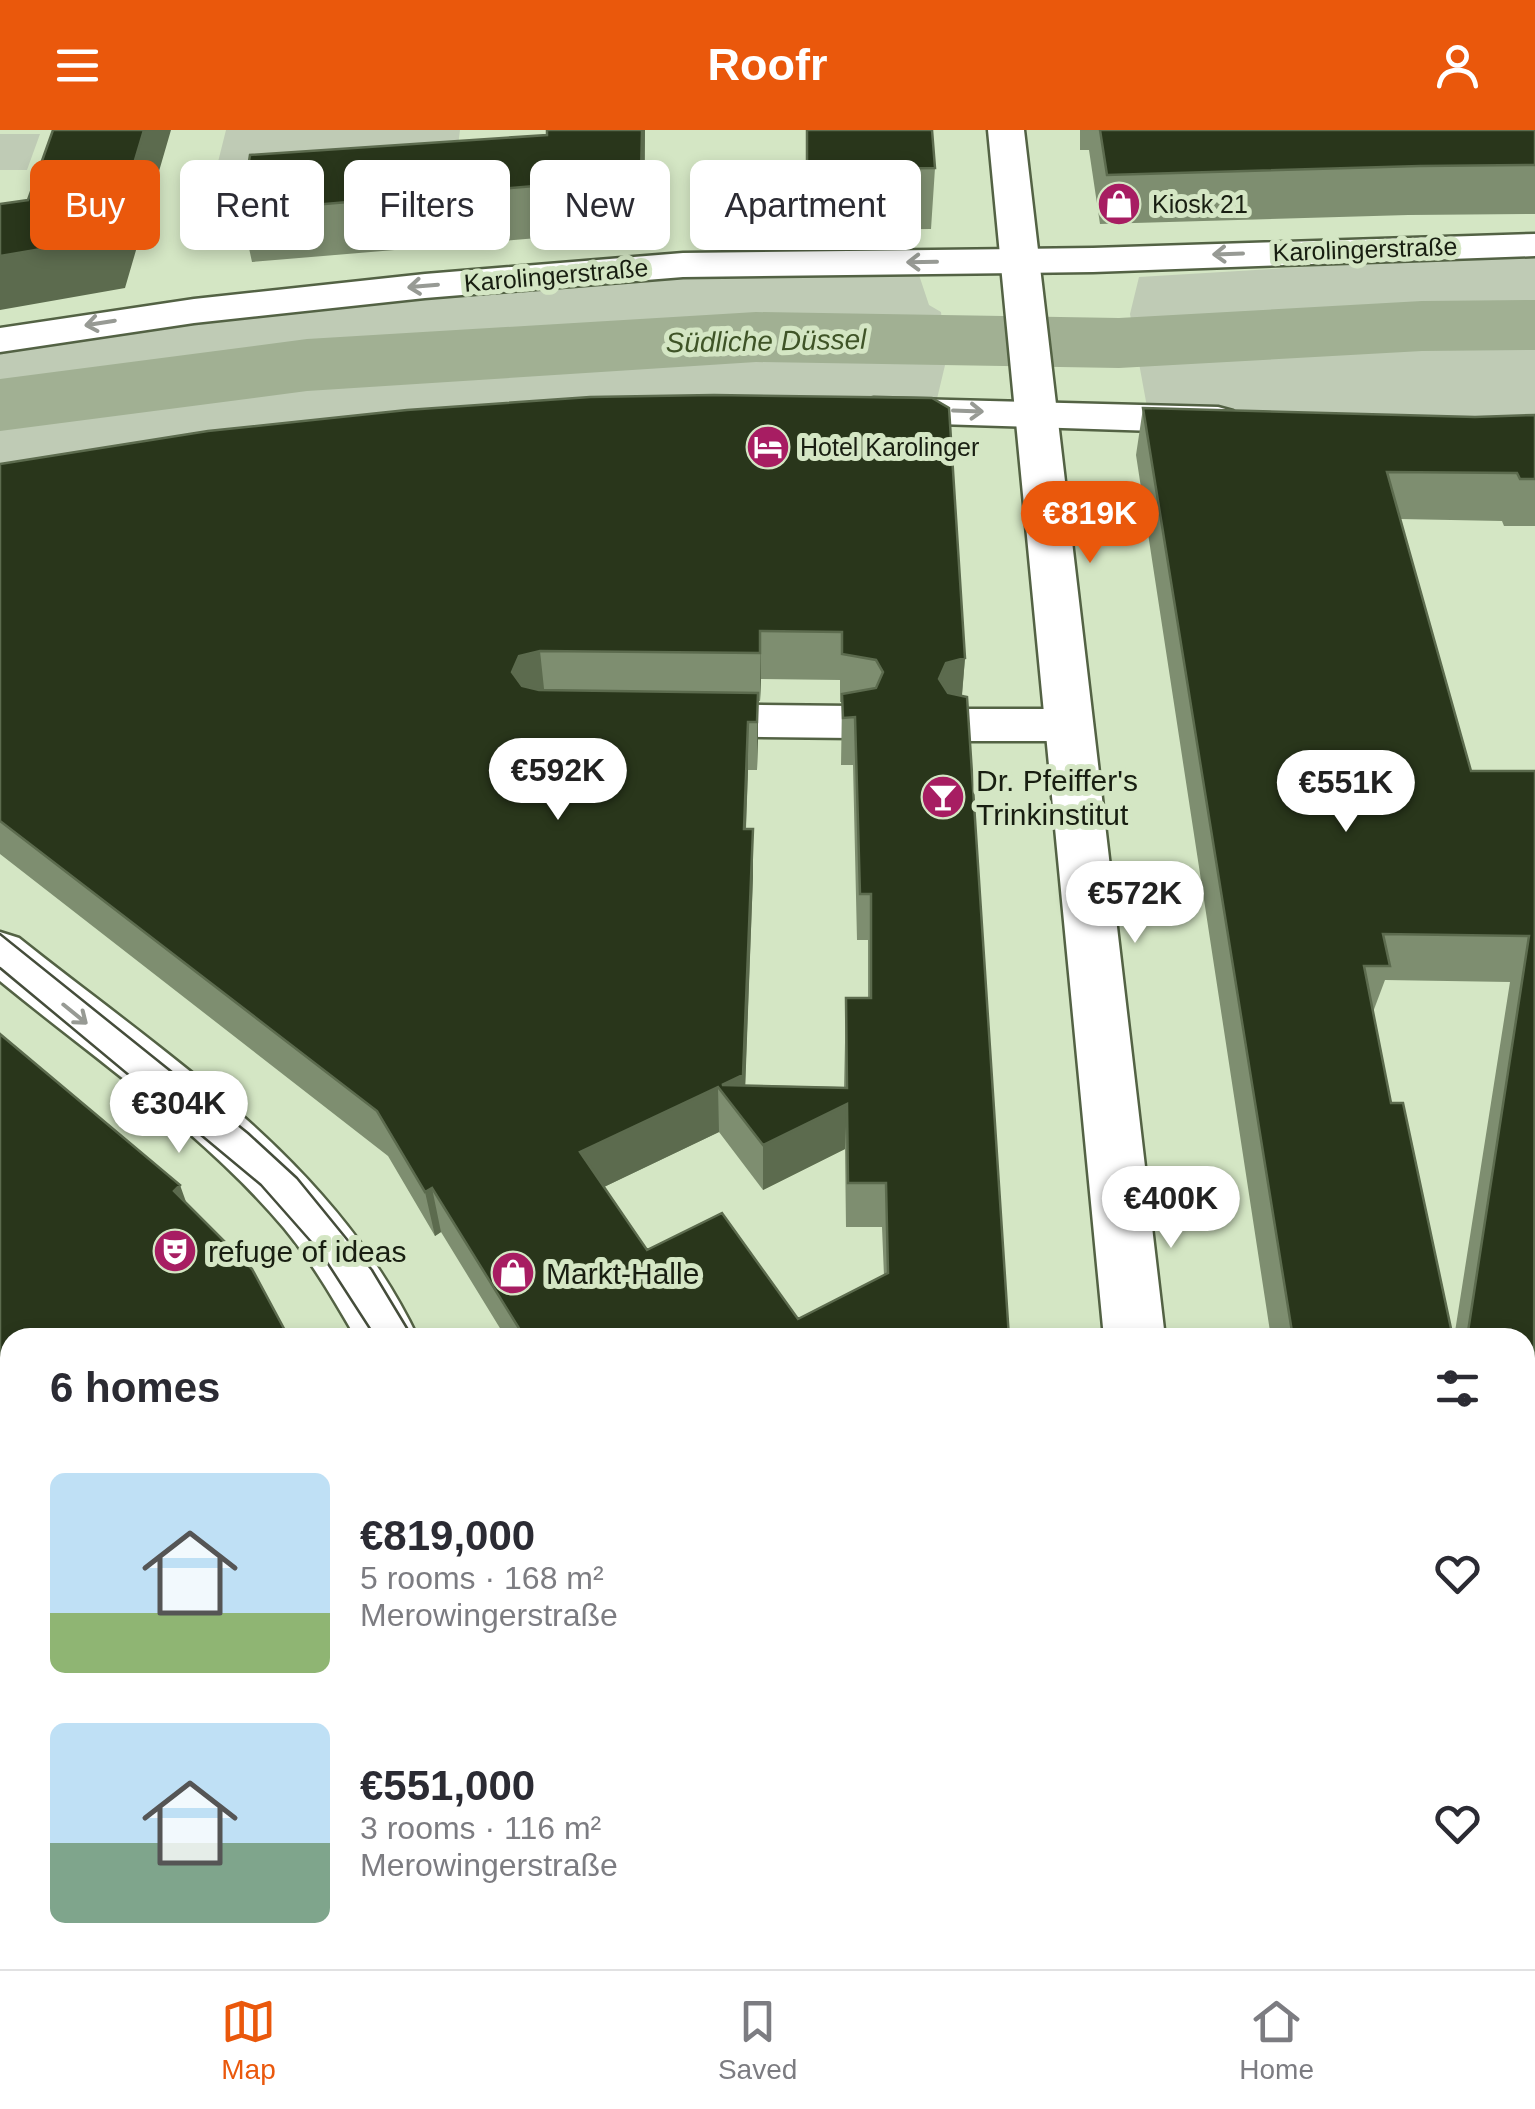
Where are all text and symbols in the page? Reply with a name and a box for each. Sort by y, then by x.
icon: menu [50,38,105,93]
icon: person [1430,38,1485,93]
text: Roofr [708,39,827,90]
chip: Buy [30,160,160,250]
chip: Rent [180,160,324,250]
chip: Filters [344,160,510,250]
chip: New [530,160,670,250]
chip: Apartment [690,160,921,250]
shop icon: Kiosk 21 [1096,181,1142,227]
place label: Kiosk 21 [1152,190,1248,218]
street label: Karolingerstraße [1272,232,1458,266]
one-way arrow [1212,245,1244,264]
street label: Karolingerstraße [463,253,649,297]
one-way arrow [907,253,939,272]
one-way arrow [407,277,440,296]
one-way arrow [84,314,117,332]
water label: Südliche Düssel [665,324,867,358]
one-way arrow [952,402,984,421]
hotel icon: Hotel Karolinger [745,424,791,470]
place label: Hotel Karolinger [800,433,979,461]
pin: €819K [1020,481,1160,566]
text: €819K [1043,495,1137,531]
pin: €592K [488,738,628,823]
pin: €551K [1276,750,1416,835]
text: €592K [511,752,605,788]
place label: Dr. Pfeiffer's Trinkinstitut [976,764,1138,831]
text: €551K [1299,764,1393,800]
bar icon: Dr. Pfeiffer's Trinkinstitut [920,774,966,820]
pin: €572K [1065,861,1205,946]
text: €572K [1088,875,1182,911]
one-way arrow [62,1003,88,1025]
pin: €304K [109,1071,249,1156]
text: €304K [132,1085,226,1121]
pin: €400K [1101,1166,1241,1251]
text: €400K [1124,1180,1218,1216]
theatre icon: refuge of ideas [152,1228,198,1274]
place label: refuge of ideas [208,1235,406,1268]
shop icon: Markt-Halle [490,1250,536,1296]
place label: Markt-Halle [546,1257,699,1290]
icon: filters [1430,1361,1485,1416]
text: 6 homes [50,1364,220,1411]
text: €819,000 [360,1512,535,1559]
icon: home [130,1513,250,1633]
icon: heart [1430,1546,1485,1601]
text: 5 rooms · 168 m² [360,1560,604,1596]
text: Merowingerstraße [360,1597,618,1633]
text: €551,000 [360,1762,535,1809]
icon: home [130,1763,250,1883]
icon: heart [1430,1796,1485,1851]
text: 3 rooms · 116 m² [360,1810,601,1846]
text: Merowingerstraße [360,1847,618,1883]
tab: Map [221,1994,276,2086]
tab: Saved [718,1994,797,2086]
tab: Home [1239,1994,1314,2086]

